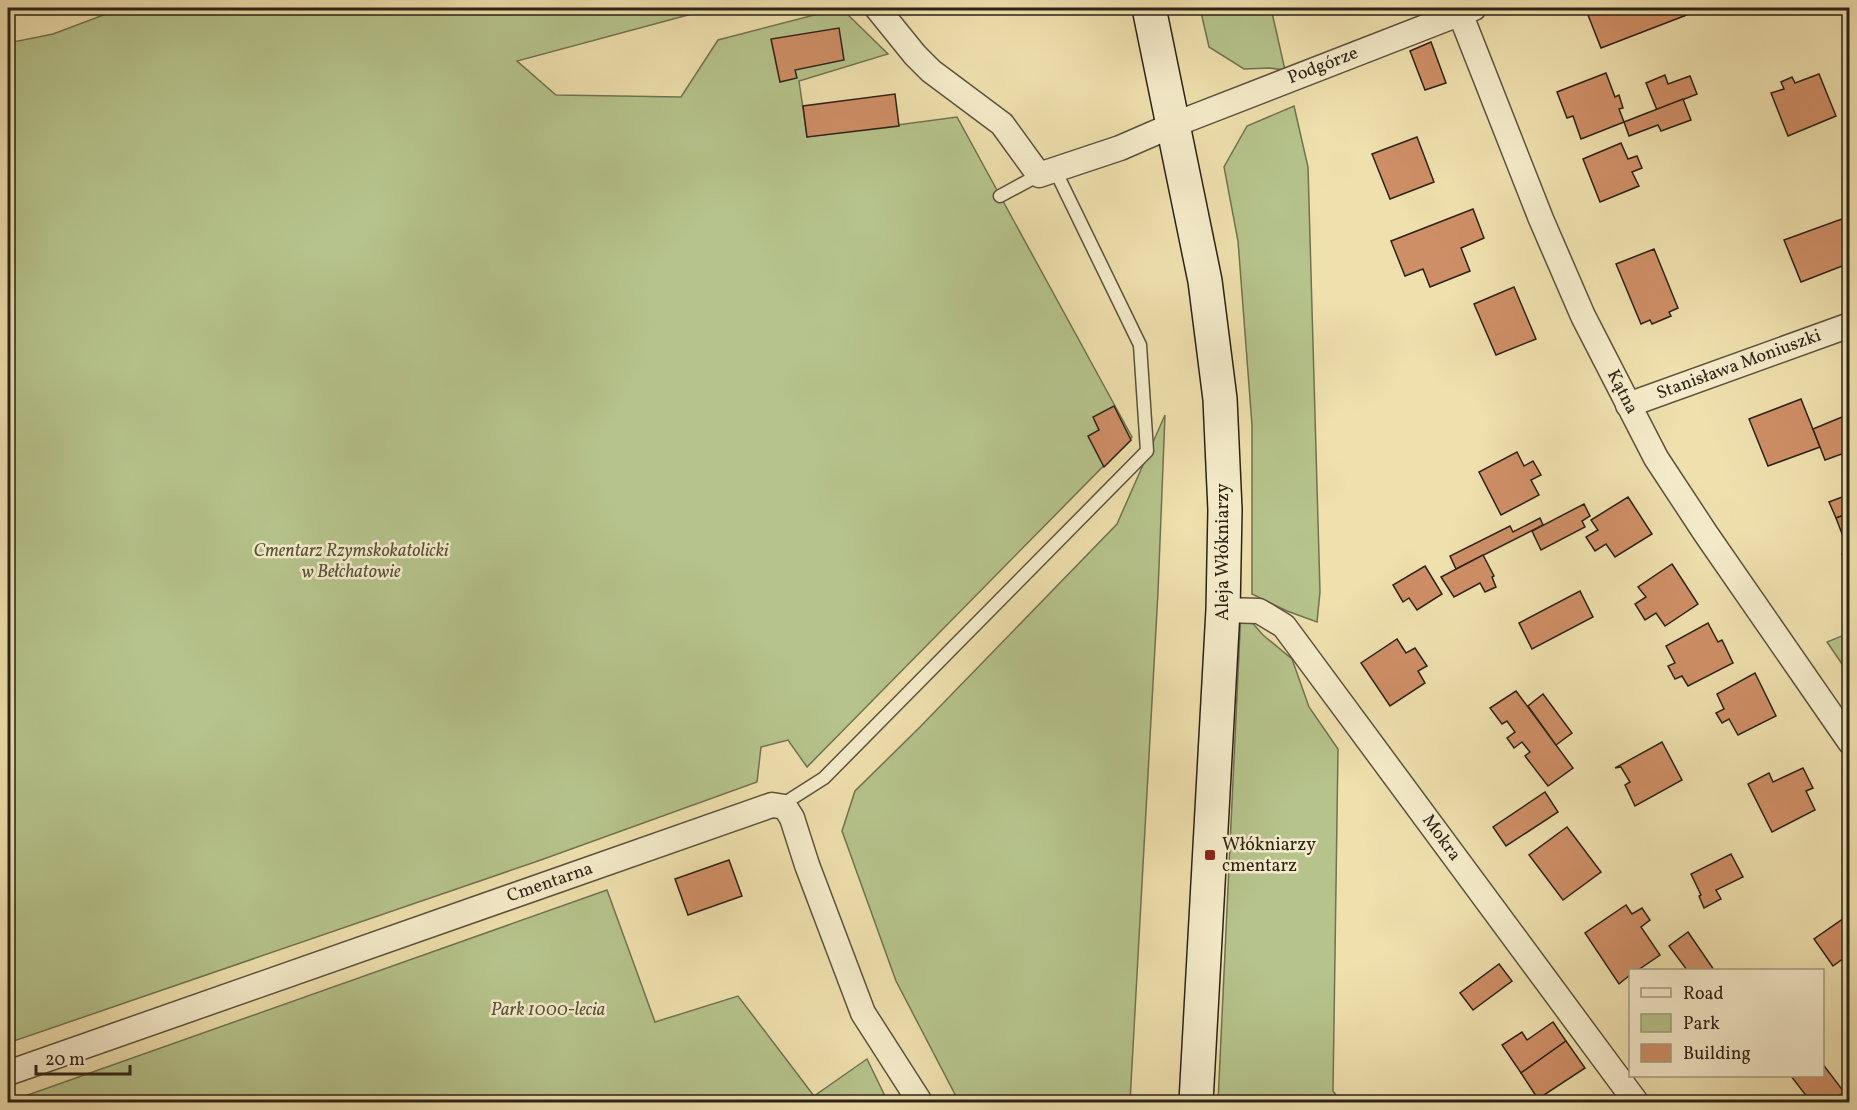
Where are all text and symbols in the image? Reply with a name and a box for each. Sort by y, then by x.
street label: Podgórze [1284,41,1362,91]
street label: Stanisława Moniuszki [1653,324,1825,406]
street label: Kątna [1600,365,1644,419]
street label: Aleja Włókniarzy [1211,483,1236,621]
park label: Cmentarz Rzymskokatolicki w Bełchatowie [253,539,449,585]
street label: Mokra [1416,810,1466,866]
place label: Włókniarzy cmentarz [1222,833,1316,879]
marker: Włókniarzy cmentarz [1203,848,1217,862]
street label: Cmentarna [504,857,596,909]
legend [1629,969,1824,1077]
text: Road [1683,982,1724,1007]
park label: Park 1000-lecia [491,998,605,1023]
text: Park [1683,1012,1720,1037]
scale bar [36,1038,130,1076]
text: Building [1683,1042,1751,1067]
text: 20 m [45,1048,85,1073]

